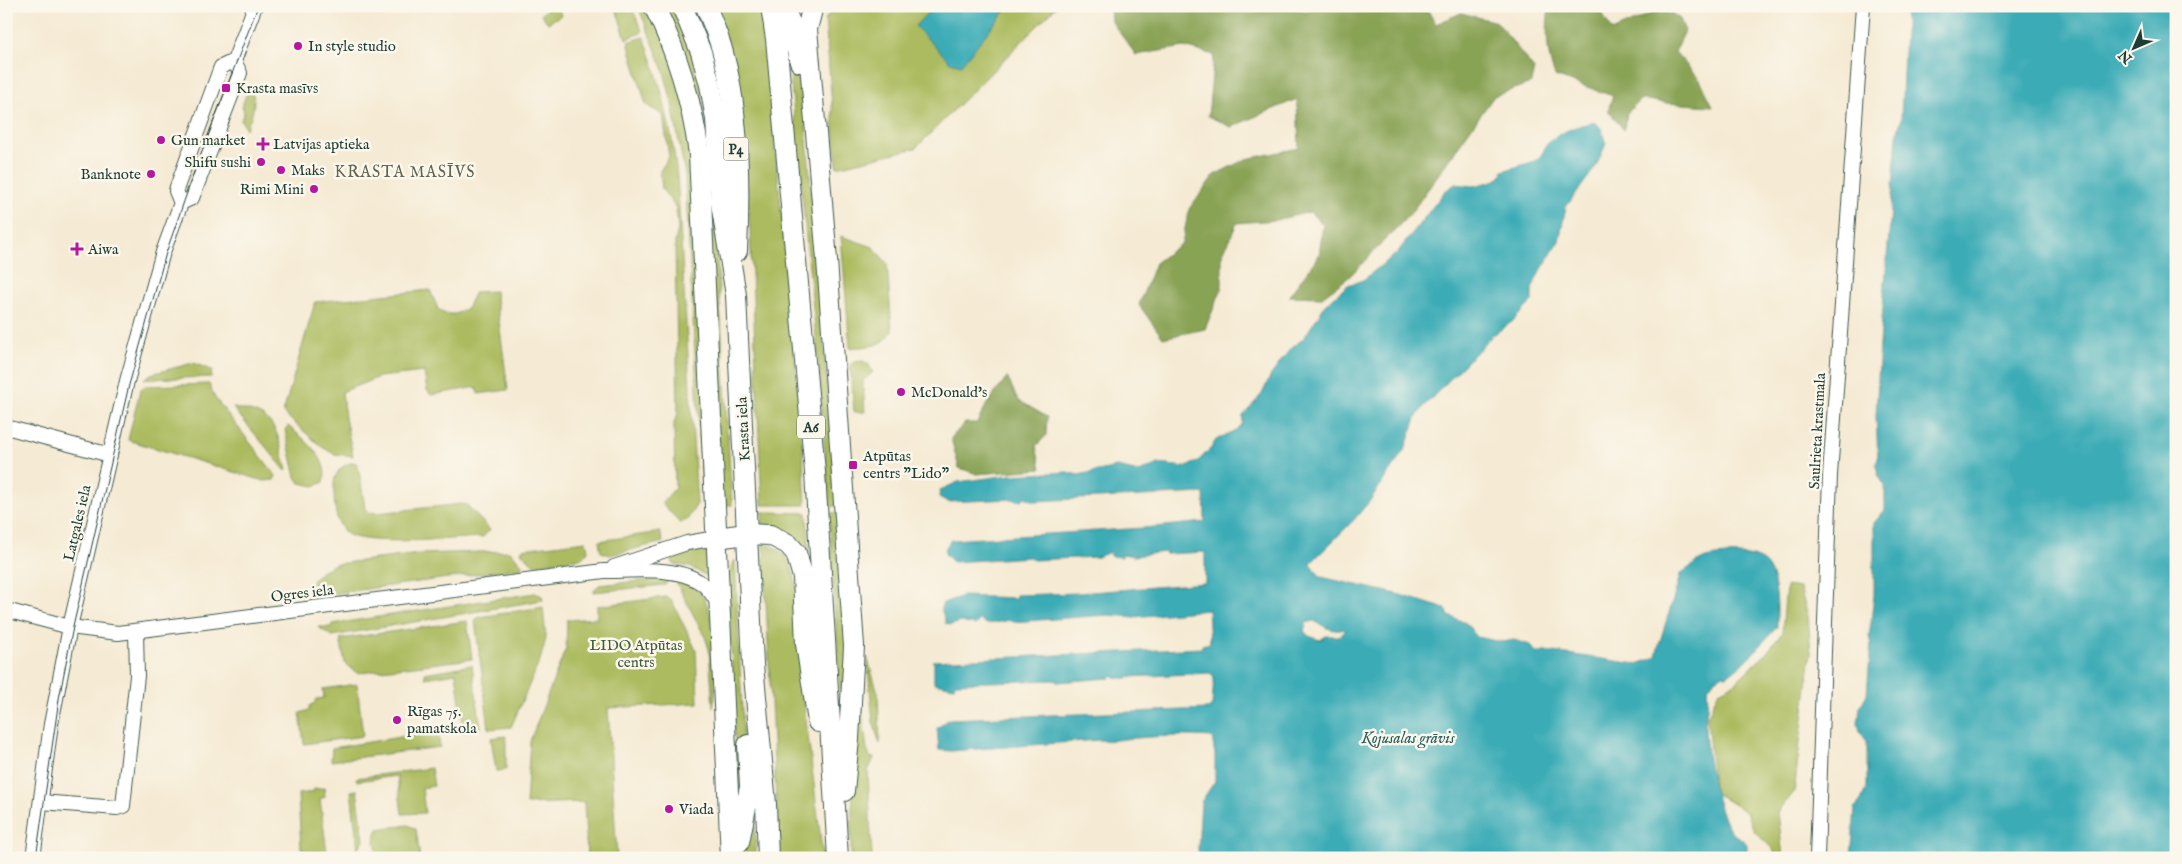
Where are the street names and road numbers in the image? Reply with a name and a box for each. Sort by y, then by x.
road number: P4 [724,138,748,160]
street label: Saulrieta krastmala [1805,372,1830,490]
street label: Krasta iela [732,396,755,462]
road number: A6 [797,416,825,438]
street label: Latgales iela [59,483,96,563]
street label: Ogres iela [270,580,335,607]

